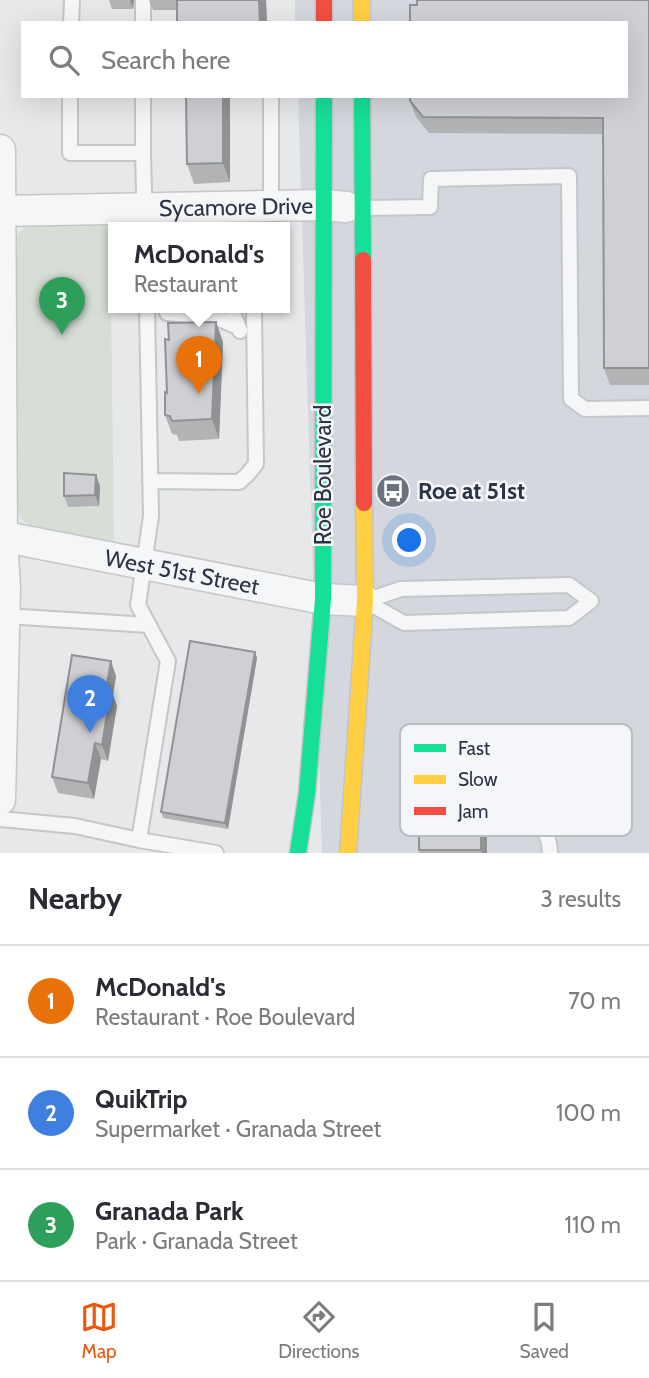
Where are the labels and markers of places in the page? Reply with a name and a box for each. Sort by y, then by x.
pin: 3 [39,277,85,335]
pin: 1 [176,336,222,394]
bus stop icon: Roe at 51st [374,472,412,510]
place label: Roe at 51st [418,477,525,505]
pin: 2 [67,675,113,733]

